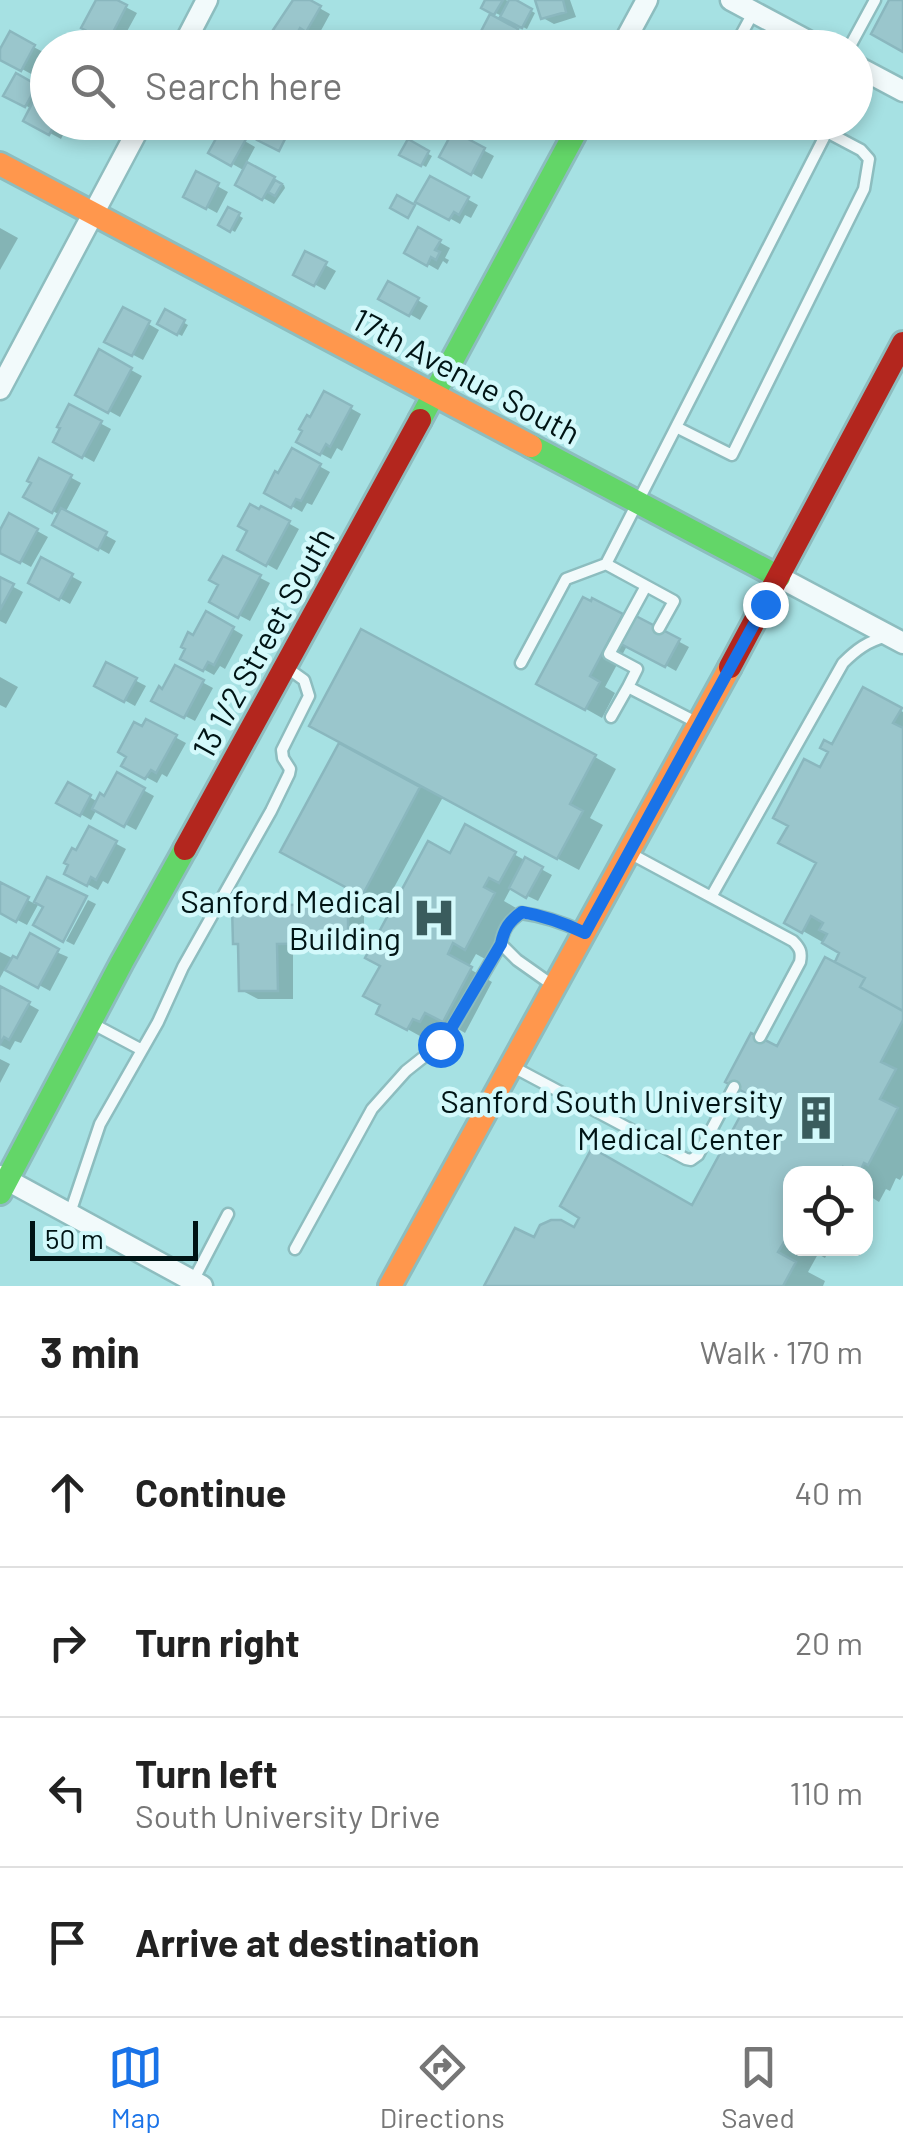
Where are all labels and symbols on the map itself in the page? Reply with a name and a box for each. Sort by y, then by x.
street label: 17th Avenue South [347,299,587,451]
street label: 13 1/2 Street South [183,520,341,764]
route end [743,582,789,628]
place label: Sanford Medical Building [180,881,401,956]
hospital icon: Sanford Medical Building [410,894,458,942]
route start [418,1022,464,1068]
place label: Sanford South University Medical Center [440,1081,783,1156]
building icon: Sanford South University Medical Center [792,1094,840,1142]
scale bar [30,1216,198,1260]

